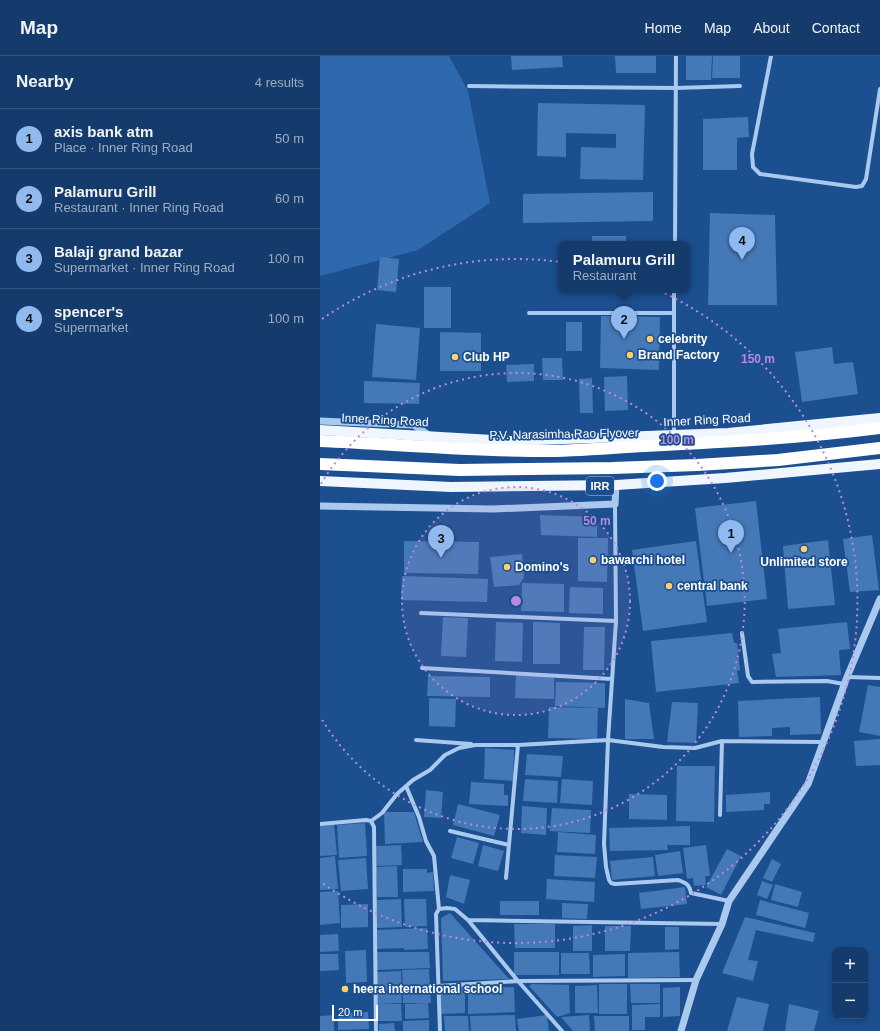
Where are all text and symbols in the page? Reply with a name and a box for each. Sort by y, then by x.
text: Map [20,17,58,38]
text: Home [645,20,682,36]
text: Map [704,20,731,36]
text: About [753,20,790,36]
text: Contact [812,20,860,36]
text: Nearby [16,72,74,91]
text: 4 results [255,75,304,90]
text: axis bank atm [54,123,153,140]
text: 1 [25,131,33,146]
text: 50 m [275,131,304,146]
text: Place · Inner Ring Road [54,140,193,155]
text: Palamuru Grill [54,183,157,200]
text: 2 [25,191,33,206]
text: 60 m [275,191,304,206]
text: Restaurant · Inner Ring Road [54,200,224,215]
pin: 4 [729,227,755,260]
popup [558,241,690,293]
text: Balaji grand bazar [54,243,183,260]
text: 3 [25,251,33,266]
text: 100 m [268,251,304,266]
text: Palamuru Grill [573,251,675,268]
text: Supermarket · Inner Ring Road [54,260,235,275]
text: Restaurant [573,268,636,283]
text: spencer's [54,303,123,320]
pin: 2 [611,306,637,339]
text: 4 [25,311,33,326]
text: 100 m [268,311,304,326]
text: Supermarket [54,320,128,335]
place label: celebrity [658,332,708,346]
marker: celebrity [645,334,655,344]
place label: Brand Factory [638,348,720,362]
place label: Club HP [463,350,510,364]
marker: Brand Factory [625,350,635,360]
marker: Club HP [450,352,460,362]
text: 150 m [741,352,775,366]
street label: Inner Ring Road [341,411,429,429]
street label: Inner Ring Road [663,411,751,429]
street label: P.V. Narasimha Rao Flyover [489,426,639,442]
text: 100 m [660,433,694,447]
your location [647,471,667,491]
road number: IRR [586,477,614,495]
text: 50 m [583,514,611,528]
pin: 1 [718,520,744,553]
pin: 3 [428,525,454,558]
marker: Unlimited store [799,544,809,554]
place label: bawarchi hotel [601,553,685,567]
marker: bawarchi hotel [588,555,598,565]
place label: Unlimited store [760,555,848,569]
place label: Domino's [515,560,570,574]
marker: Domino's [502,562,512,572]
place label: central bank [677,579,748,593]
marker: central bank [664,581,674,591]
centre of rings [509,594,523,608]
map controls [832,947,868,1019]
button: + [832,947,868,983]
place label: heera international school [353,982,502,996]
button: − [832,983,868,1019]
marker: heera international school [340,984,350,994]
scale bar [332,1003,378,1022]
text: 20 m [338,1006,362,1018]

